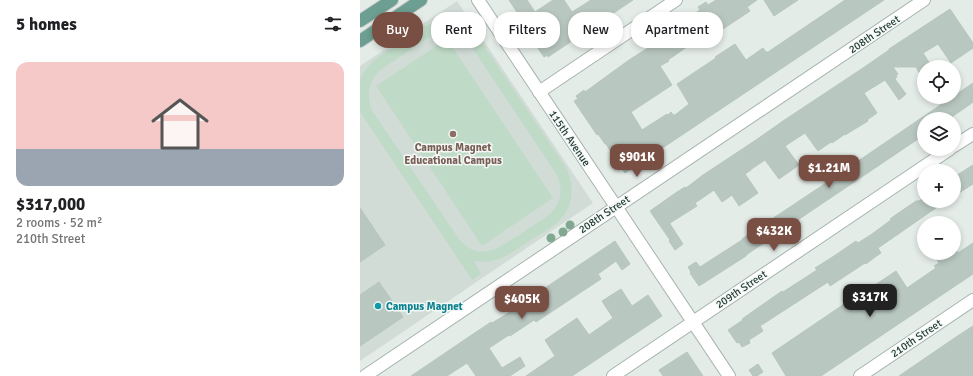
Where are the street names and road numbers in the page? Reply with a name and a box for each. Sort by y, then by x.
street label: 208th Street [846,13,902,56]
street label: 115th Avenue [546,108,593,169]
street label: 208th Street [576,193,632,236]
street label: 209th Street [713,268,769,311]
street label: 210th Street [888,317,944,360]

